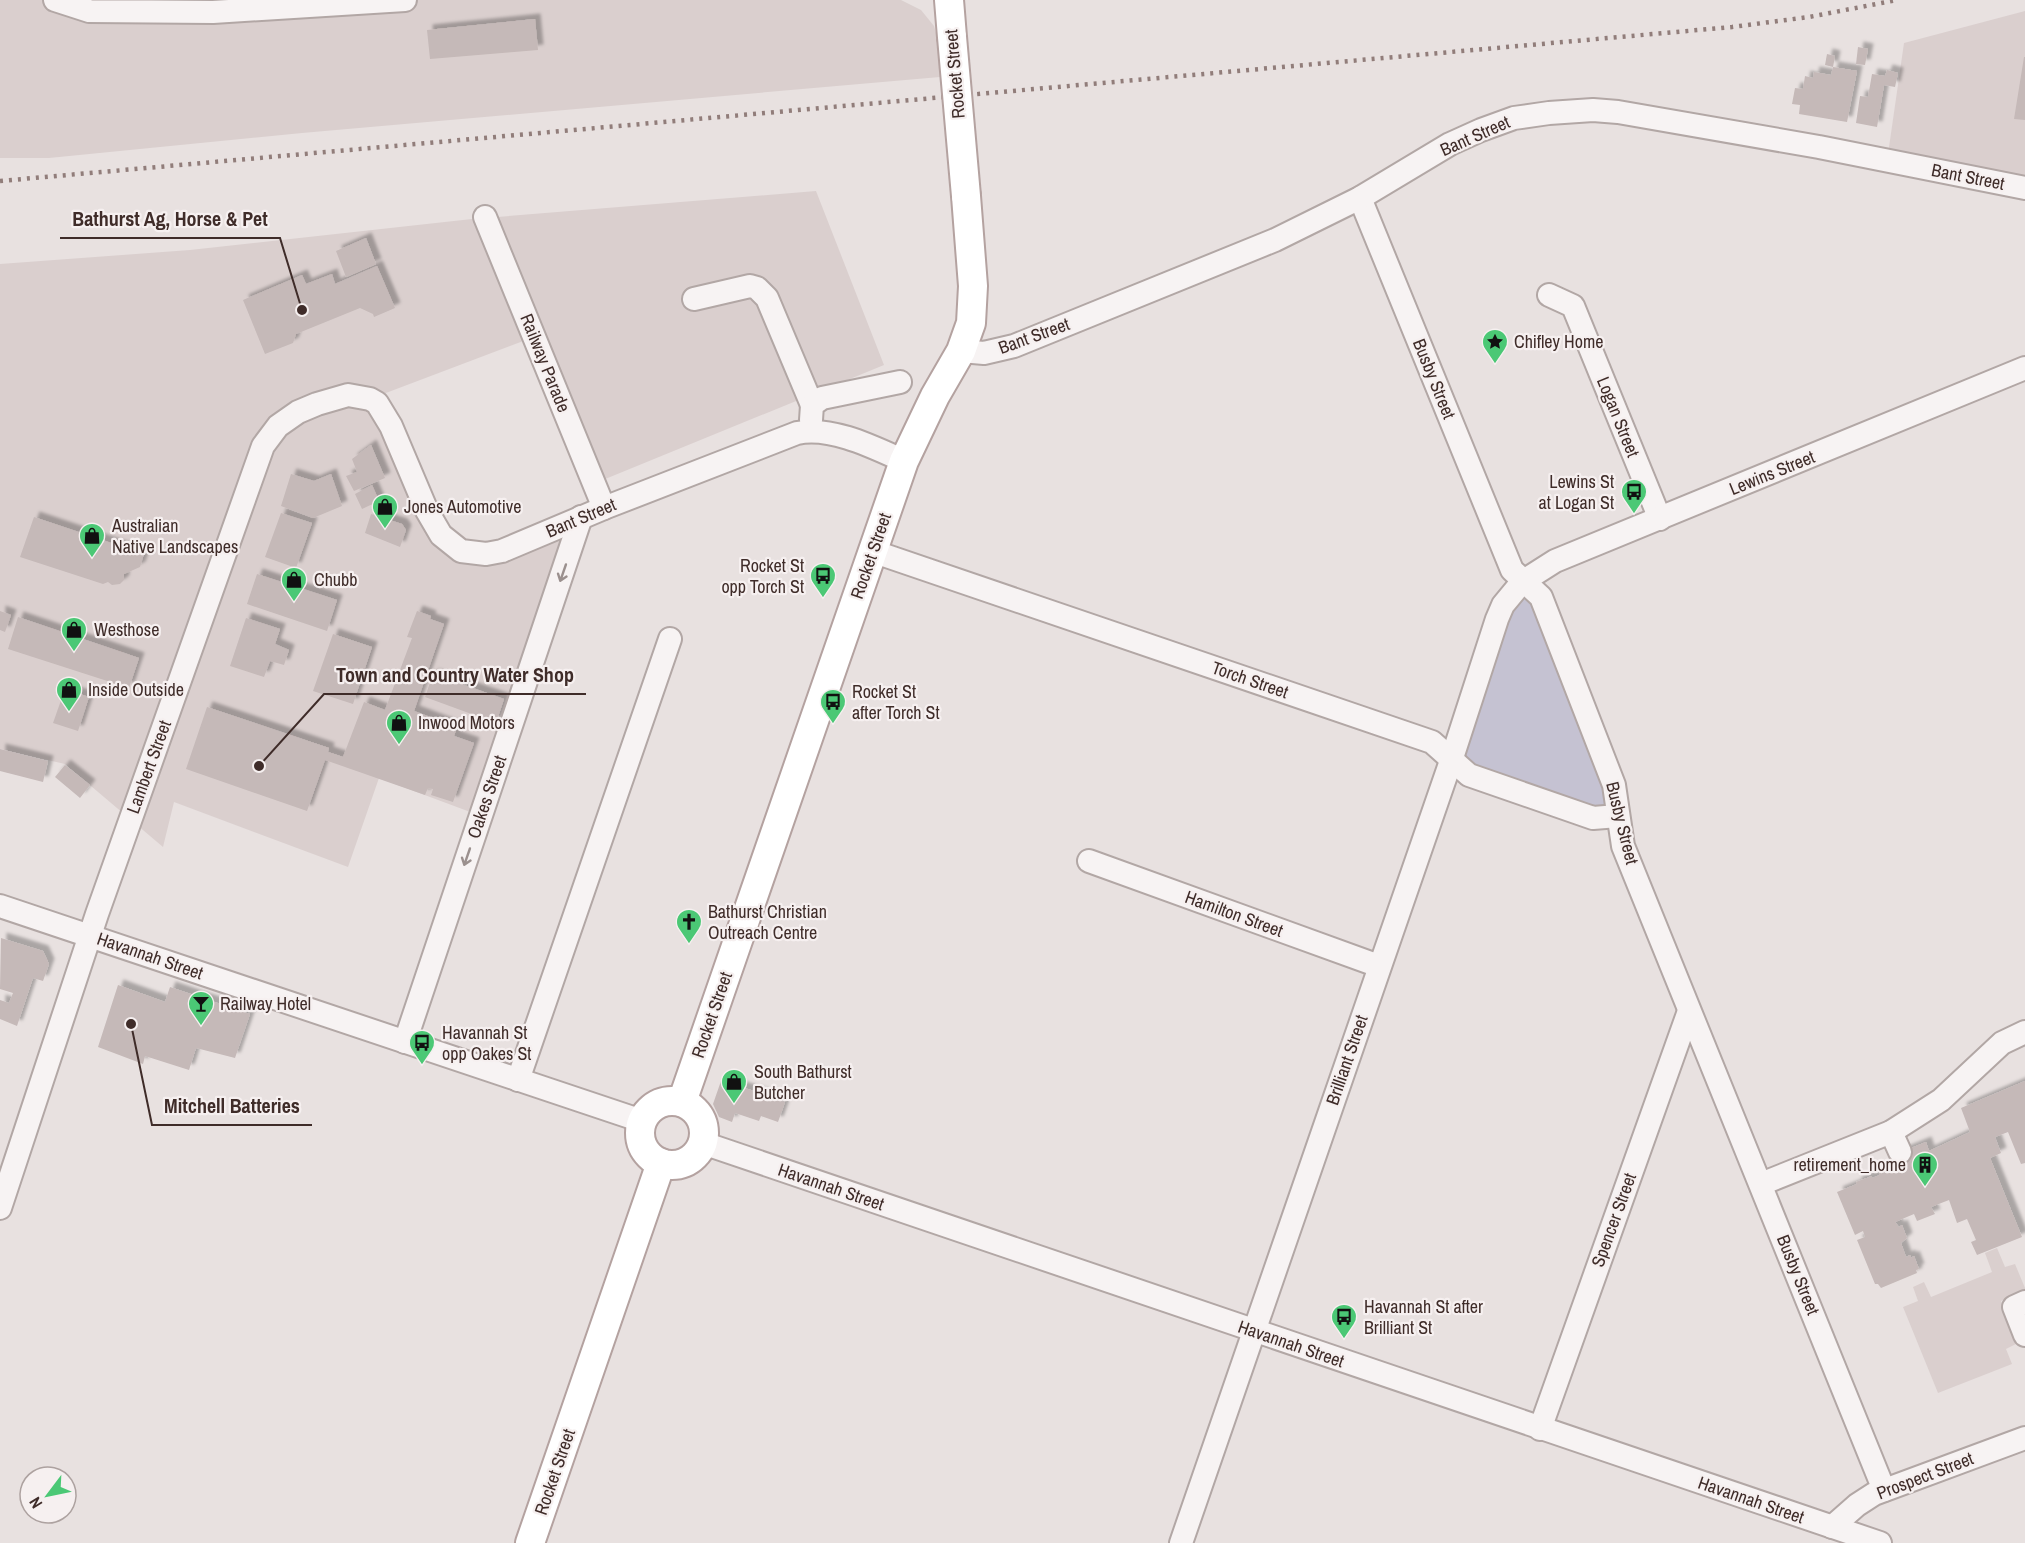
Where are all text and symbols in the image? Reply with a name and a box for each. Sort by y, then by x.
street label: Rocket Street [938,28,971,120]
street label: Bant Street [1436,109,1514,162]
street label: Bant Street [1929,157,2007,196]
callout: Bathurst Ag, Horse & Pet [60,200,280,238]
text: Bathurst Ag, Horse & Pet [72,205,268,232]
street label: Railway Parade [514,310,577,416]
street label: Bant Street [995,311,1073,360]
place icon: Chifley Home [1480,327,1510,365]
place label: Chifley Home [1514,329,1603,354]
street label: Busby Street [1407,335,1462,423]
street label: Logan Street [1591,373,1646,461]
street label: Lewins Street [1725,444,1818,501]
place label: Lewins St at Logan St [1538,469,1614,515]
bus stop icon: Lewins St at Logan St [1619,477,1649,515]
shop icon: Jones Automotive [370,492,400,530]
street label: Bant Street [542,492,620,543]
place label: Jones Automotive [404,494,521,519]
street label: Rocket Street [844,509,897,602]
place label: Australian Native Landscapes [111,513,238,559]
shop icon: Australian Native Landscapes [77,521,107,559]
place label: Rocket St opp Torch St [721,553,804,599]
bus stop icon: Rocket St opp Torch St [808,561,838,599]
one-way arrow [556,563,567,582]
shop icon: Chubb [279,565,309,603]
place label: Chubb [314,567,358,592]
shop icon: Westhose [59,615,89,653]
place label: Westhose [94,617,159,642]
street label: Torch Street [1208,655,1292,704]
callout: Town and Country Water Shop [324,656,586,694]
text: Town and Country Water Shop [336,661,574,688]
shop icon: Inside Outside [54,675,84,713]
place label: Inside Outside [88,677,184,702]
place label: Rocket St after Torch St [852,679,940,725]
bus stop icon: Rocket St after Torch St [818,687,848,725]
shop icon: Inwood Motors [384,708,414,746]
place label: Inwood Motors [418,710,515,735]
street label: Lambert Street [120,717,177,817]
street label: Oakes Street [461,752,512,842]
street label: Busby Street [1600,779,1645,867]
one-way arrow [461,847,472,866]
street label: Hamilton Street [1182,884,1287,943]
place label: Bathurst Christian Outreach Centre [708,899,827,945]
church icon: Bathurst Christian Outreach Centre [674,907,704,945]
street label: Havannah Street [94,926,207,985]
street label: Rocket Street [685,968,738,1061]
bar icon: Railway Hotel [186,989,216,1027]
place label: Railway Hotel [220,991,311,1016]
street label: Brilliant Street [1319,1012,1374,1108]
place label: Havannah St opp Oakes St [442,1020,531,1066]
bus stop icon: Havannah St opp Oakes St [407,1028,437,1066]
place label: South Bathurst Butcher [754,1059,852,1105]
shop icon: South Bathurst Butcher [719,1067,749,1105]
callout: Mitchell Batteries [152,1087,312,1125]
text: Mitchell Batteries [164,1092,300,1119]
building icon: retirement_home [1910,1150,1940,1188]
place label: retirement_home [1794,1152,1906,1177]
street label: Havannah Street [775,1157,888,1216]
street label: Spencer Street [1585,1169,1642,1270]
street label: Busby Street [1771,1231,1826,1319]
place label: Havannah St after Brilliant St [1364,1294,1483,1340]
bus stop icon: Havannah St after Brilliant St [1329,1302,1359,1340]
street label: Havannah Street [1235,1314,1348,1373]
street label: Rocket Street [528,1425,581,1518]
street label: Prospect Street [1873,1446,1977,1505]
north arrow [18,1465,78,1525]
street label: Havannah Street [1695,1470,1808,1529]
text: N [23,1493,47,1513]

